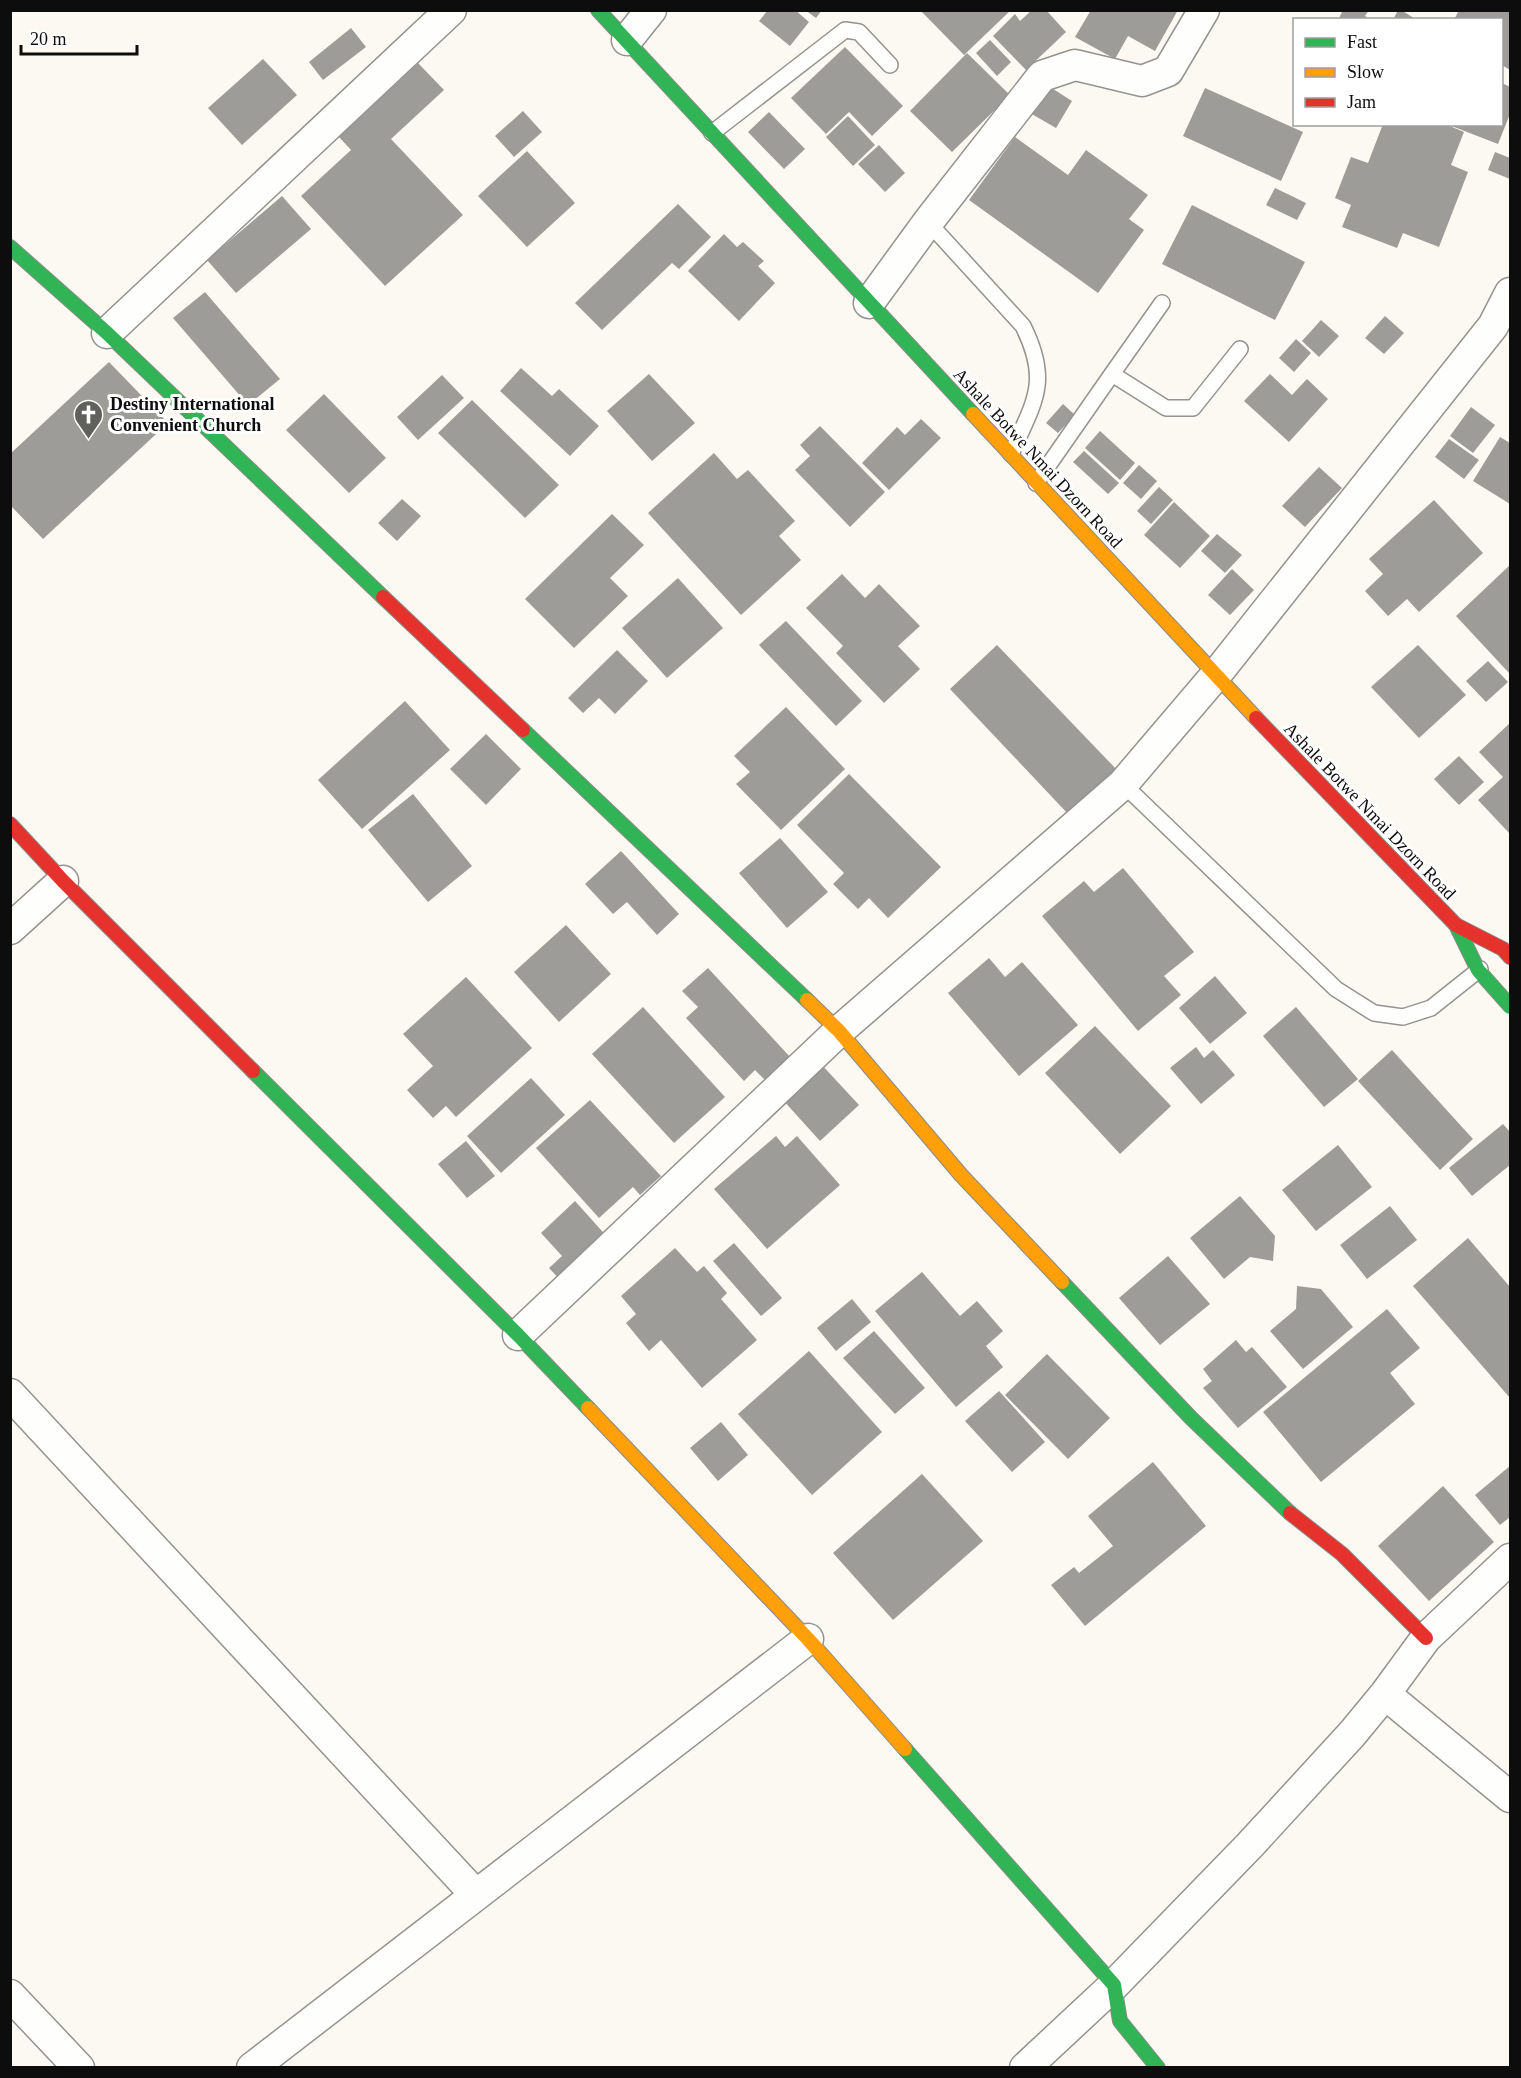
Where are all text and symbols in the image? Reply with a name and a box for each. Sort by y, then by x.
scale bar [21,18,136,56]
legend [1293,18,1503,126]
text: 20 m [30,29,67,49]
text: Fast [1347,32,1377,52]
text: Slow [1347,62,1384,82]
text: Jam [1347,92,1376,112]
street label: Ashale Botwe Nmai Dzorn Road [950,364,1126,552]
place label: Destiny International Convenient Church [110,394,275,435]
church icon: Destiny International Convenient Church [73,398,105,440]
street label: Ashale Botwe Nmai Dzorn Road [1280,718,1460,904]

